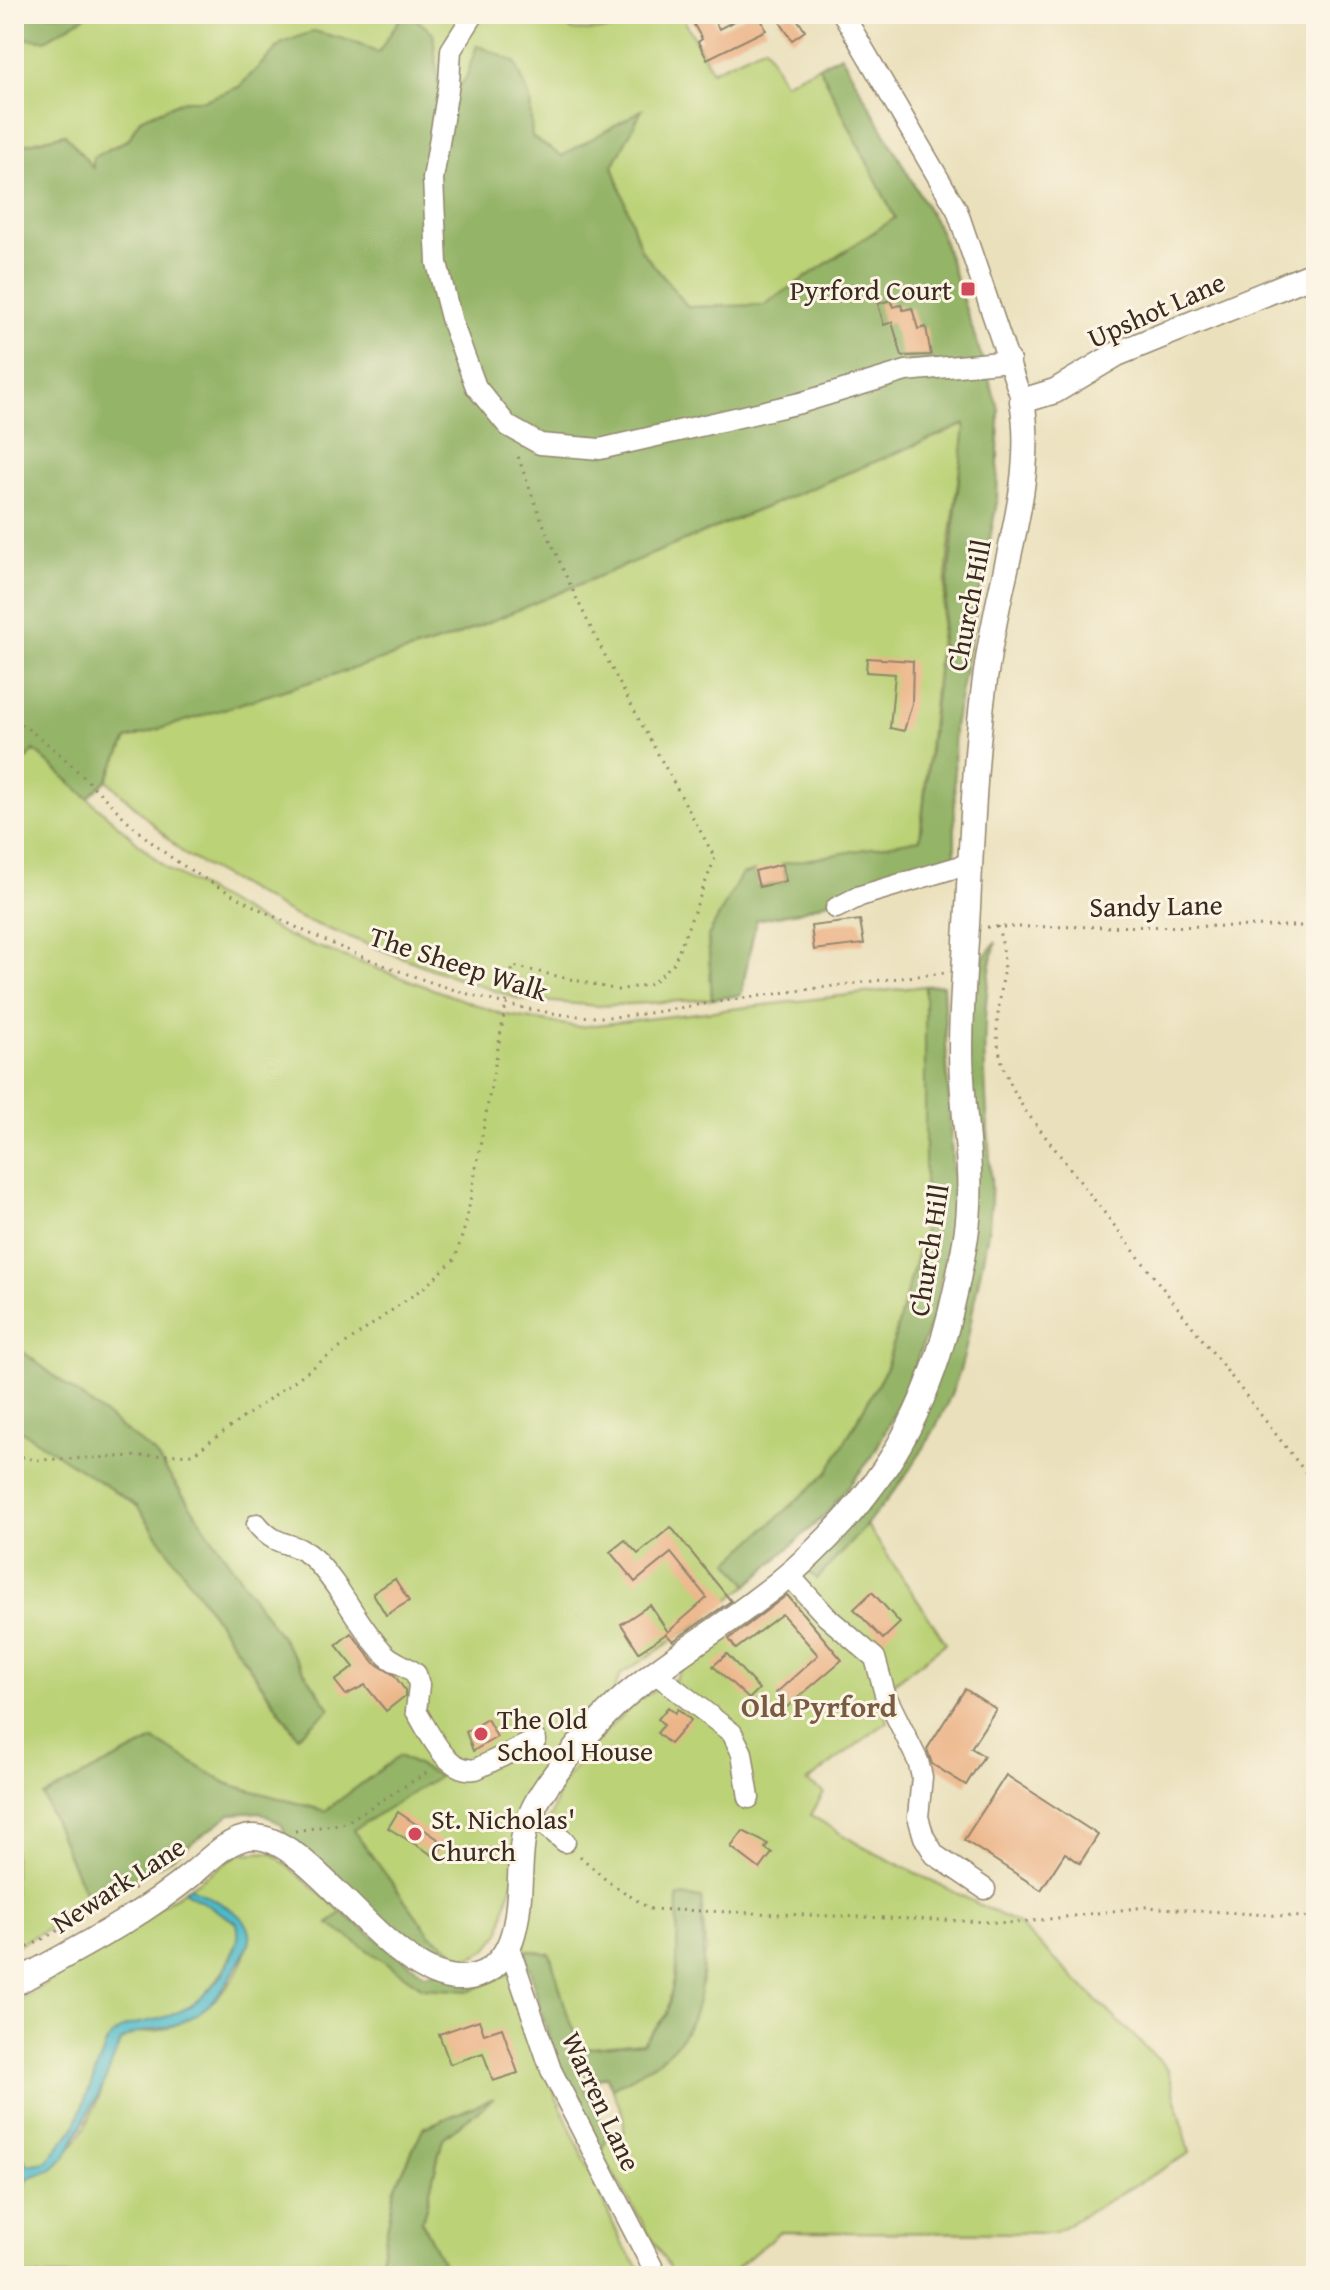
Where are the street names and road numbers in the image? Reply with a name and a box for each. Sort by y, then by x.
street label: Upshot Lane [1081,260,1231,358]
street label: Church Hill [935,536,1001,674]
street label: Sandy Lane [1089,883,1223,927]
street label: The Sheep Walk [364,915,554,1011]
street label: Church Hill [897,1181,959,1319]
street label: Newark Lane [43,1825,193,1943]
street label: Warren Lane [552,2025,652,2177]

